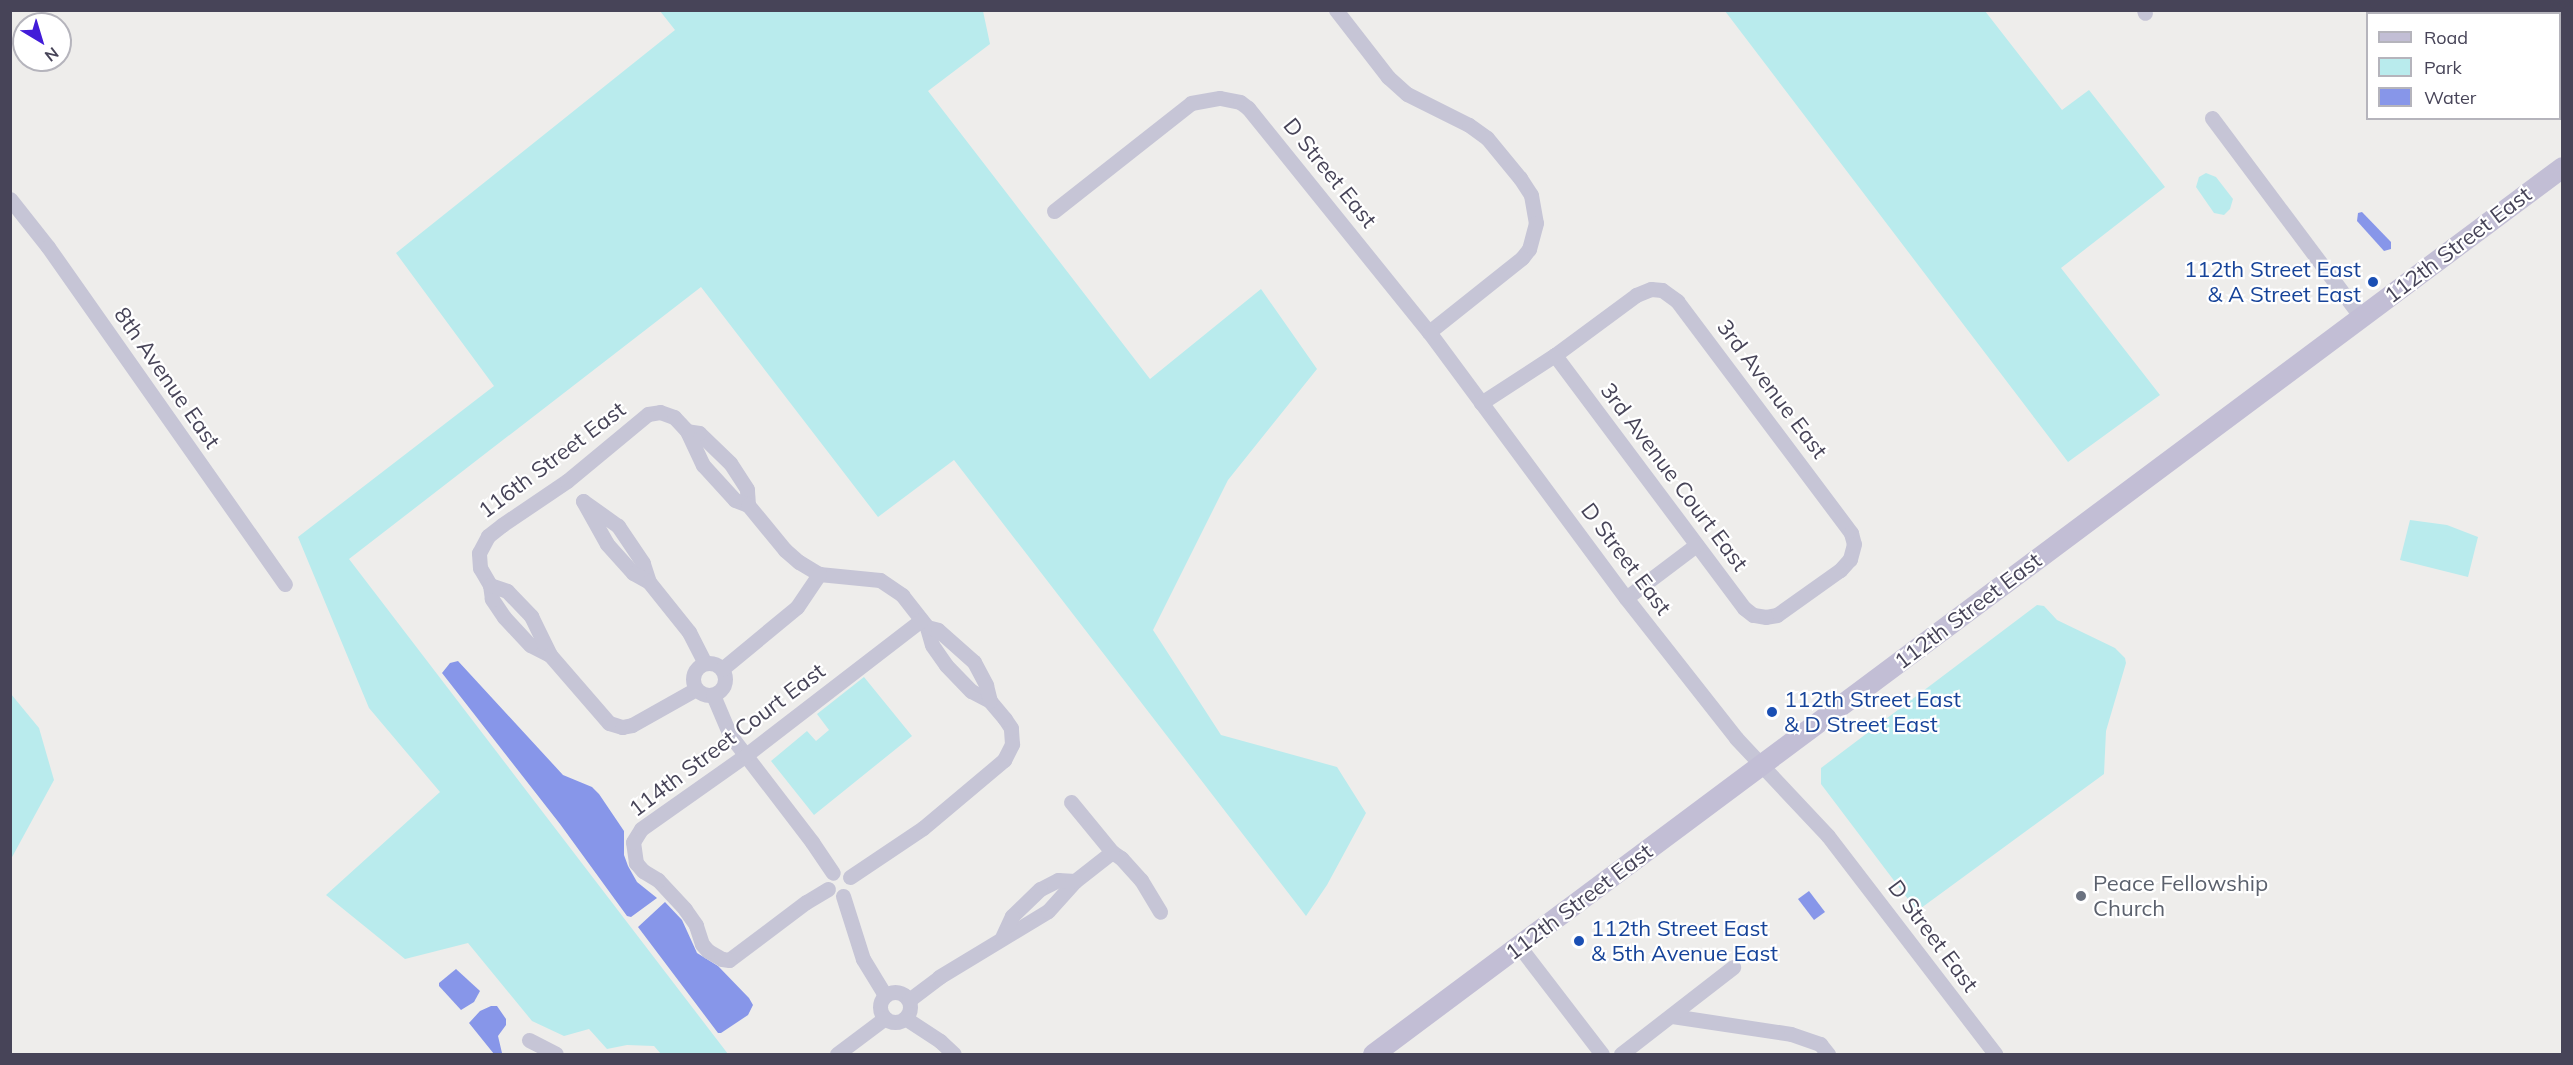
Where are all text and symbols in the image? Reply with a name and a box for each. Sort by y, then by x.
north arrow [12,12,72,72]
legend [2366,12,2561,120]
text: Road [2424,26,2468,49]
text: N [41,43,63,66]
text: Park [2424,56,2462,79]
text: Water [2424,86,2476,109]
street label: D Street East [1278,113,1382,233]
street label: 112th Street East [2379,181,2537,309]
place label: 112th Street East & A Street East [2184,256,2361,308]
marker: 112th Street East & A Street East [2366,275,2380,289]
street label: 8th Avenue East [108,302,226,454]
street label: 3rd Avenue East [1711,314,1833,464]
street label: 3rd Avenue Court East [1595,378,1753,576]
street label: 116th Street East [473,396,631,524]
street label: D Street East [1575,498,1677,620]
street label: 112th Street East [1889,547,2047,675]
street label: 114th Street Court East [624,658,830,822]
place label: 112th Street East & D Street East [1784,686,1961,738]
marker: 112th Street East & D Street East [1765,705,1779,719]
street label: 112th Street East [1500,838,1658,966]
place label: Peace Fellowship Church [2093,870,2268,921]
street label: D Street East [1882,875,1984,997]
marker: Peace Fellowship Church [2074,889,2088,903]
place label: 112th Street East & 5th Avenue East [1591,915,1778,966]
marker: 112th Street East & 5th Avenue East [1572,934,1586,948]

